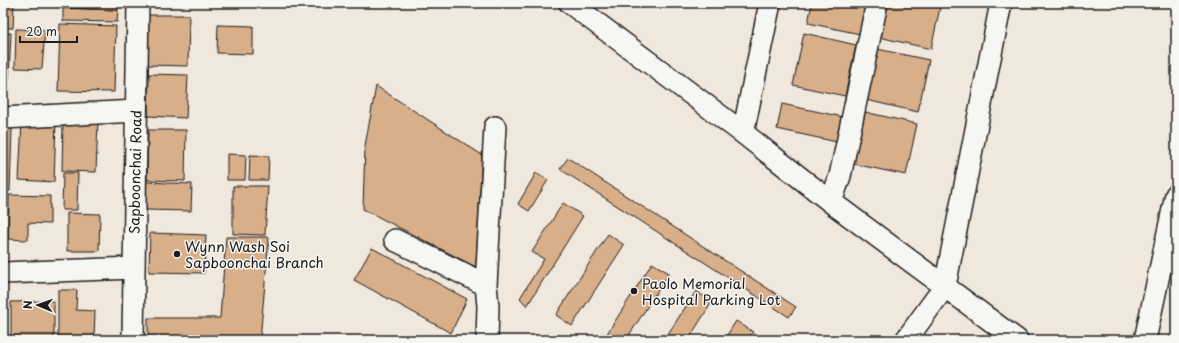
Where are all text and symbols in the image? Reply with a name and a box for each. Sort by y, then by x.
scale bar [20,18,77,44]
text: 20 m [26,22,57,40]
street label: Sapboonchai Road [123,110,147,234]
place label: Wynn Wash Soi Sapboonchai Branch [185,236,324,273]
marker: Wynn Wash Soi Sapboonchai Branch [172,249,182,259]
place label: Paolo Memorial Hospital Parking Lot [642,273,780,310]
north arrow [18,285,58,325]
marker: Paolo Memorial Hospital Parking Lot [629,286,639,296]
text: N [19,300,36,309]

